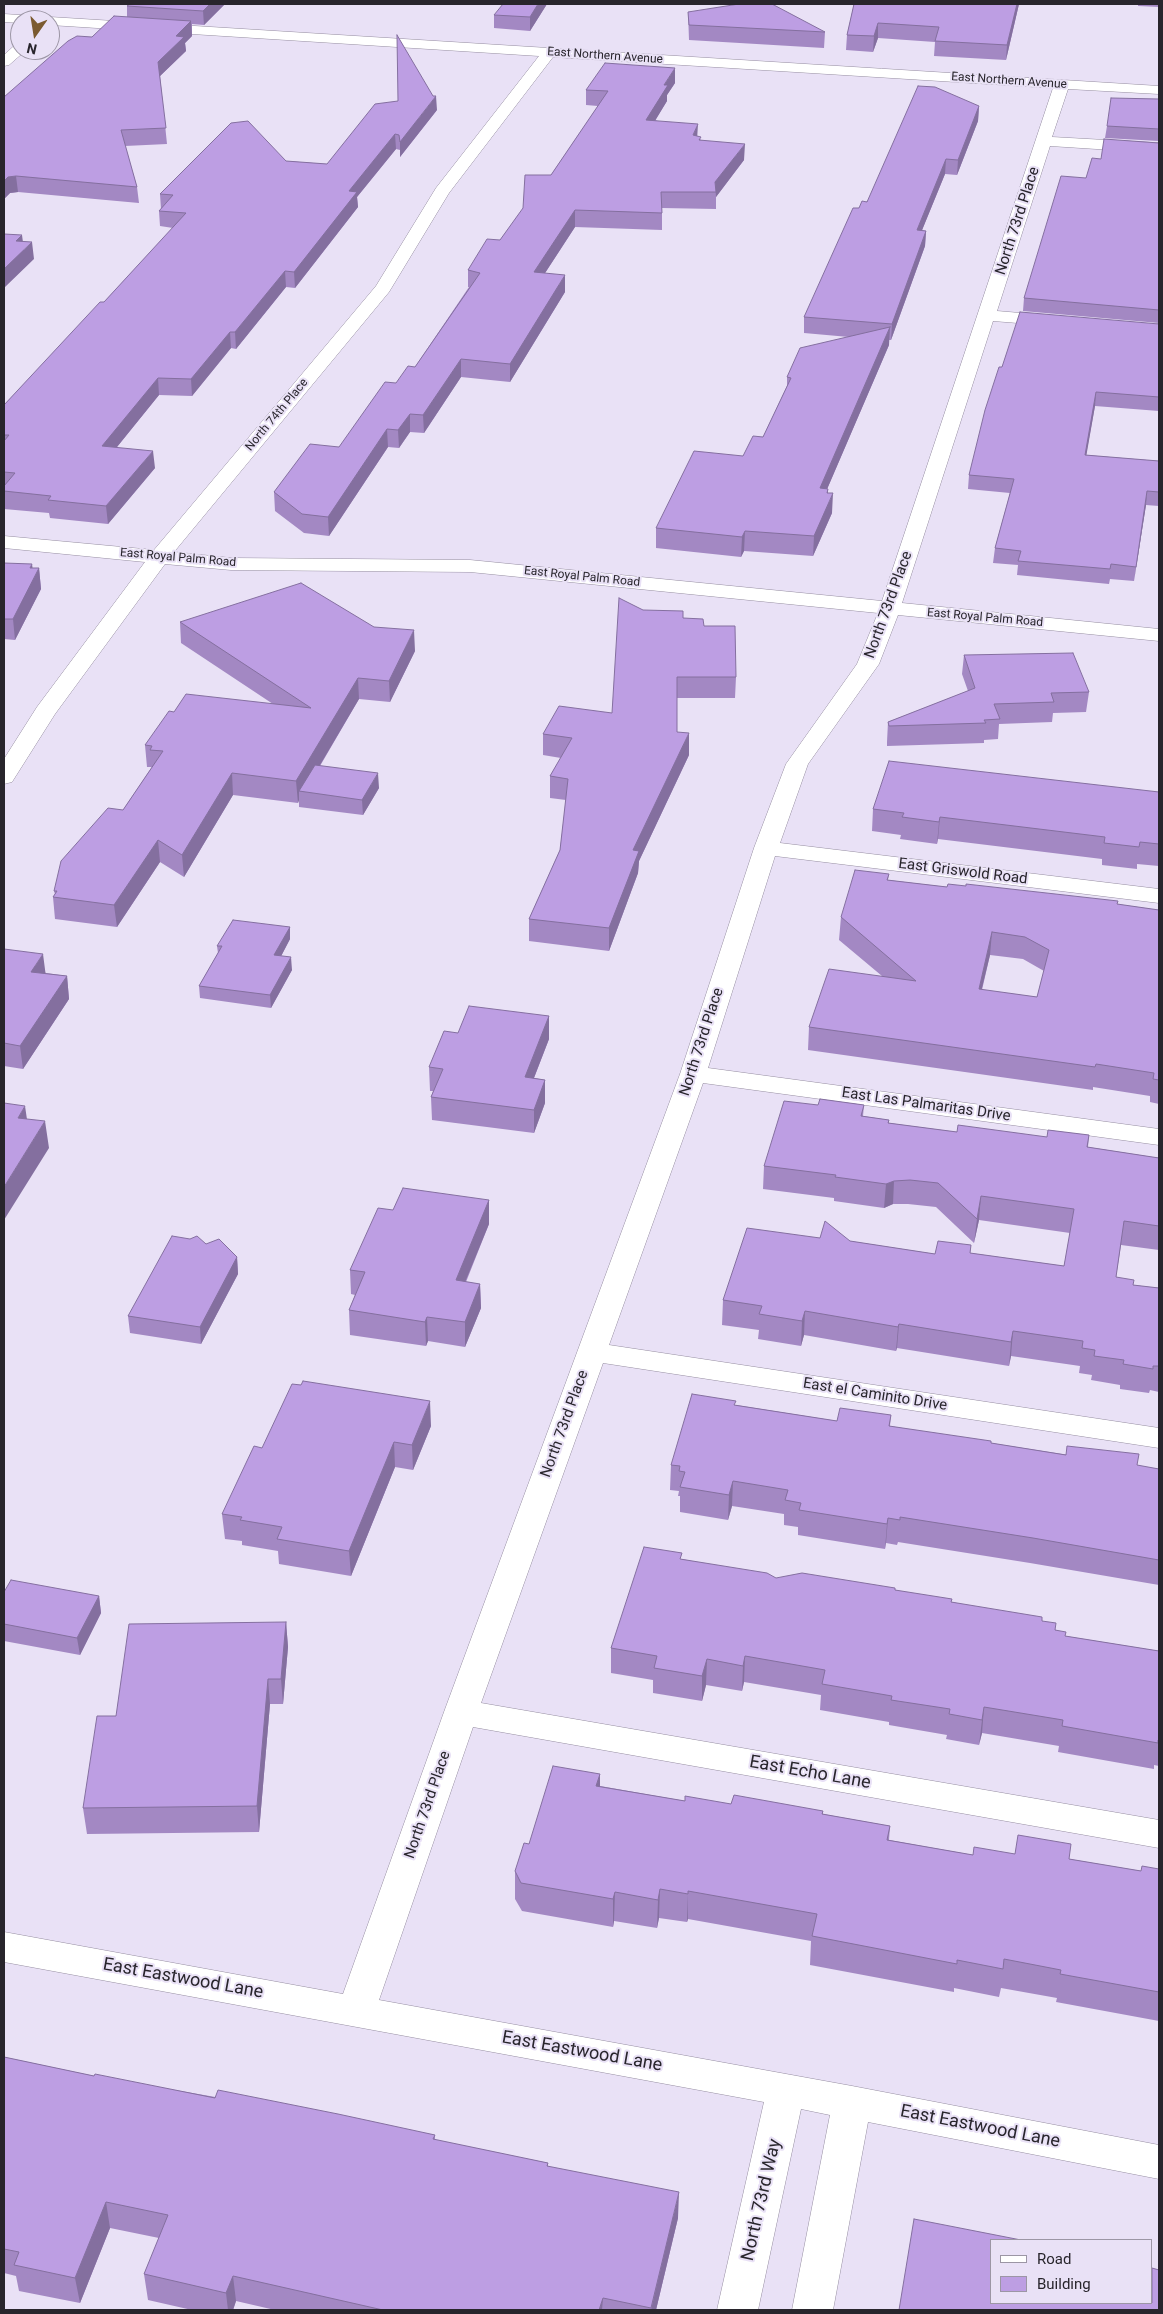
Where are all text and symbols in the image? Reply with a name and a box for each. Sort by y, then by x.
north arrow [10,10,60,60]
text: N [25,40,38,58]
street label: East Northern Avenue [547,45,663,67]
street label: East Northern Avenue [951,70,1067,92]
street label: North 73rd Place [992,165,1044,277]
street label: North 74th Place [243,376,311,454]
street label: East Royal Palm Road [119,546,237,570]
street label: North 73rd Place [861,549,917,661]
street label: East Royal Palm Road [523,564,641,590]
street label: East Royal Palm Road [926,606,1044,630]
street label: East Griswold Road [897,855,1029,889]
street label: North 73rd Place [676,986,728,1098]
street label: East Las Palmaritas Drive [840,1084,1012,1126]
street label: North 73rd Place [537,1368,593,1480]
street label: East el Caminito Drive [802,1375,948,1415]
street label: North 73rd Place [401,1749,455,1861]
street label: East Echo Lane [748,1752,872,1794]
street label: East Eastwood Lane [101,1954,265,2004]
street label: East Eastwood Lane [500,2027,664,2077]
street label: East Eastwood Lane [898,2101,1062,2153]
street label: North 73rd Way [737,2137,787,2263]
legend [990,2239,1153,2304]
text: Road [1037,2250,1071,2268]
text: Building [1037,2275,1091,2293]

